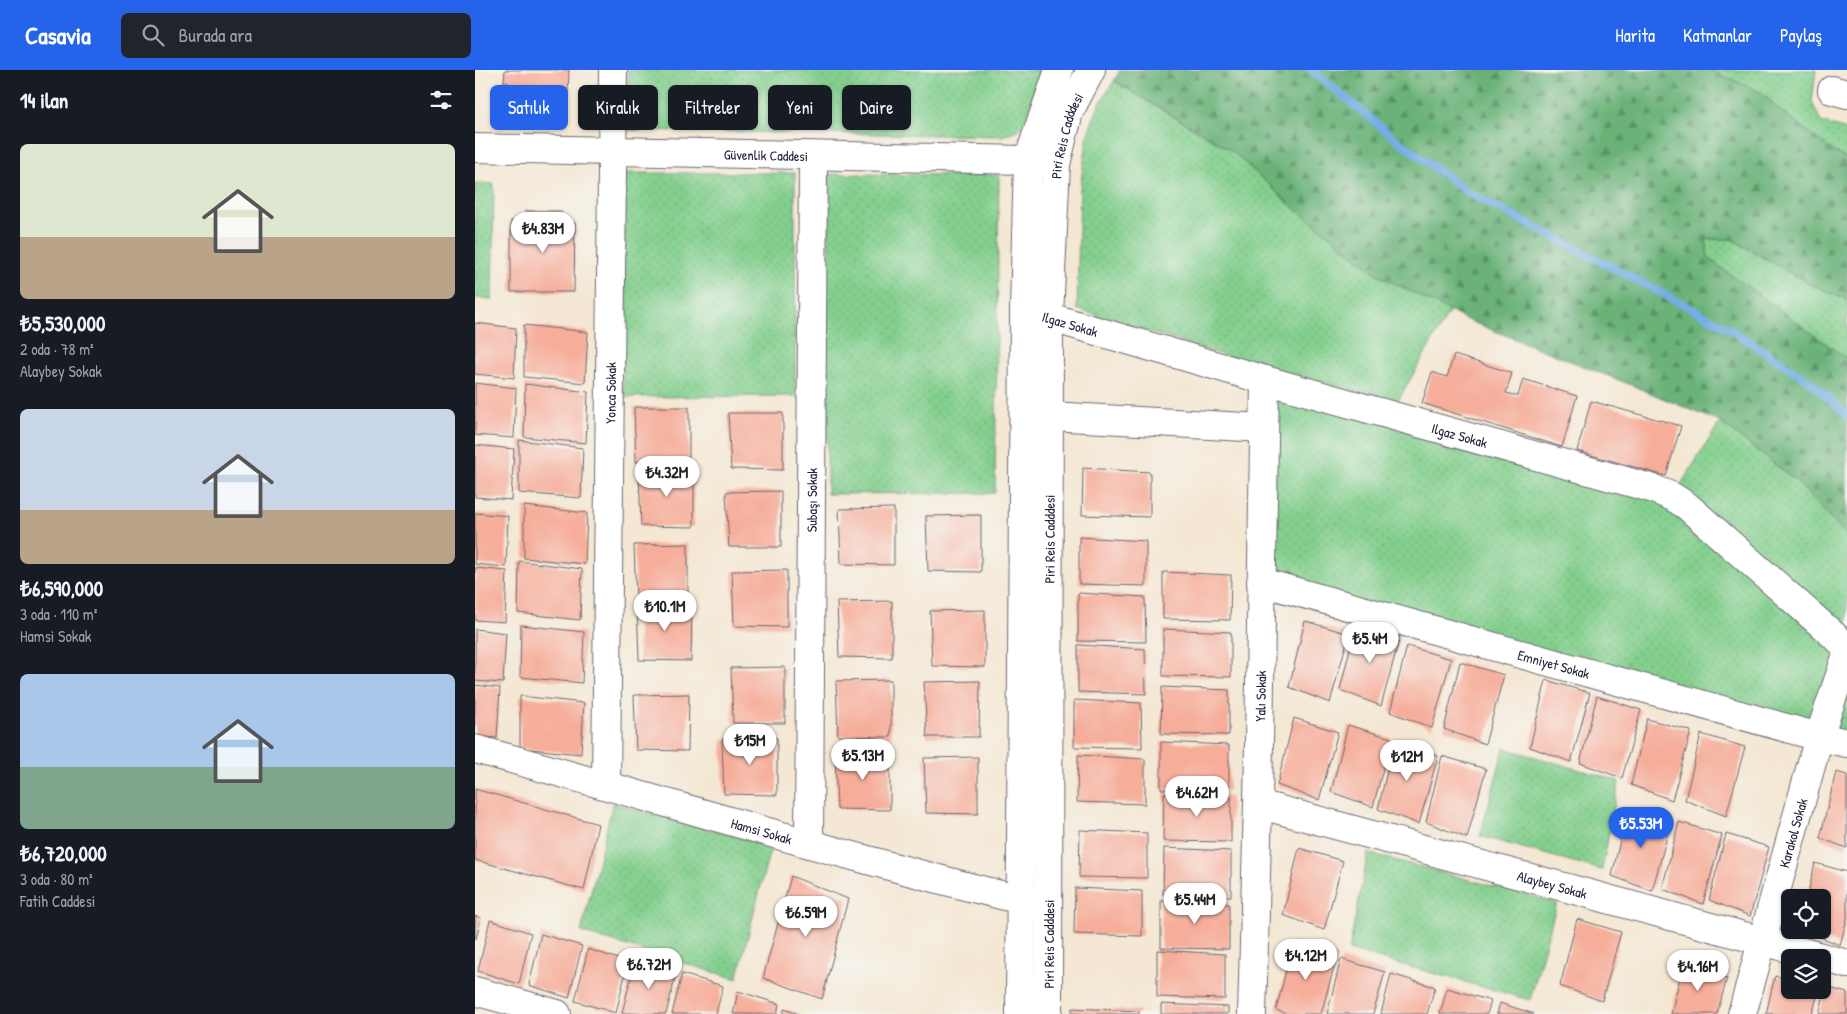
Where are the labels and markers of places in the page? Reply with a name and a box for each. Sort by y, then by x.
pin: ₺4.83M [502,212,584,254]
pin: ₺4.32M [626,456,708,498]
pin: ₺10.1M [624,590,706,632]
pin: ₺5.4M [1335,622,1405,664]
pin: ₺15M [720,724,780,766]
pin: ₺5.13M [822,738,904,781]
pin: ₺12M [1377,740,1437,782]
pin: ₺4.62M [1156,776,1238,818]
pin: ₺5.53M [1600,806,1682,849]
pin: ₺5.44M [1154,882,1236,925]
pin: ₺6.59M [765,896,847,938]
pin: ₺4.12M [1265,938,1347,981]
pin: ₺6.72M [608,948,690,990]
pin: ₺4.16M [1657,950,1739,992]

